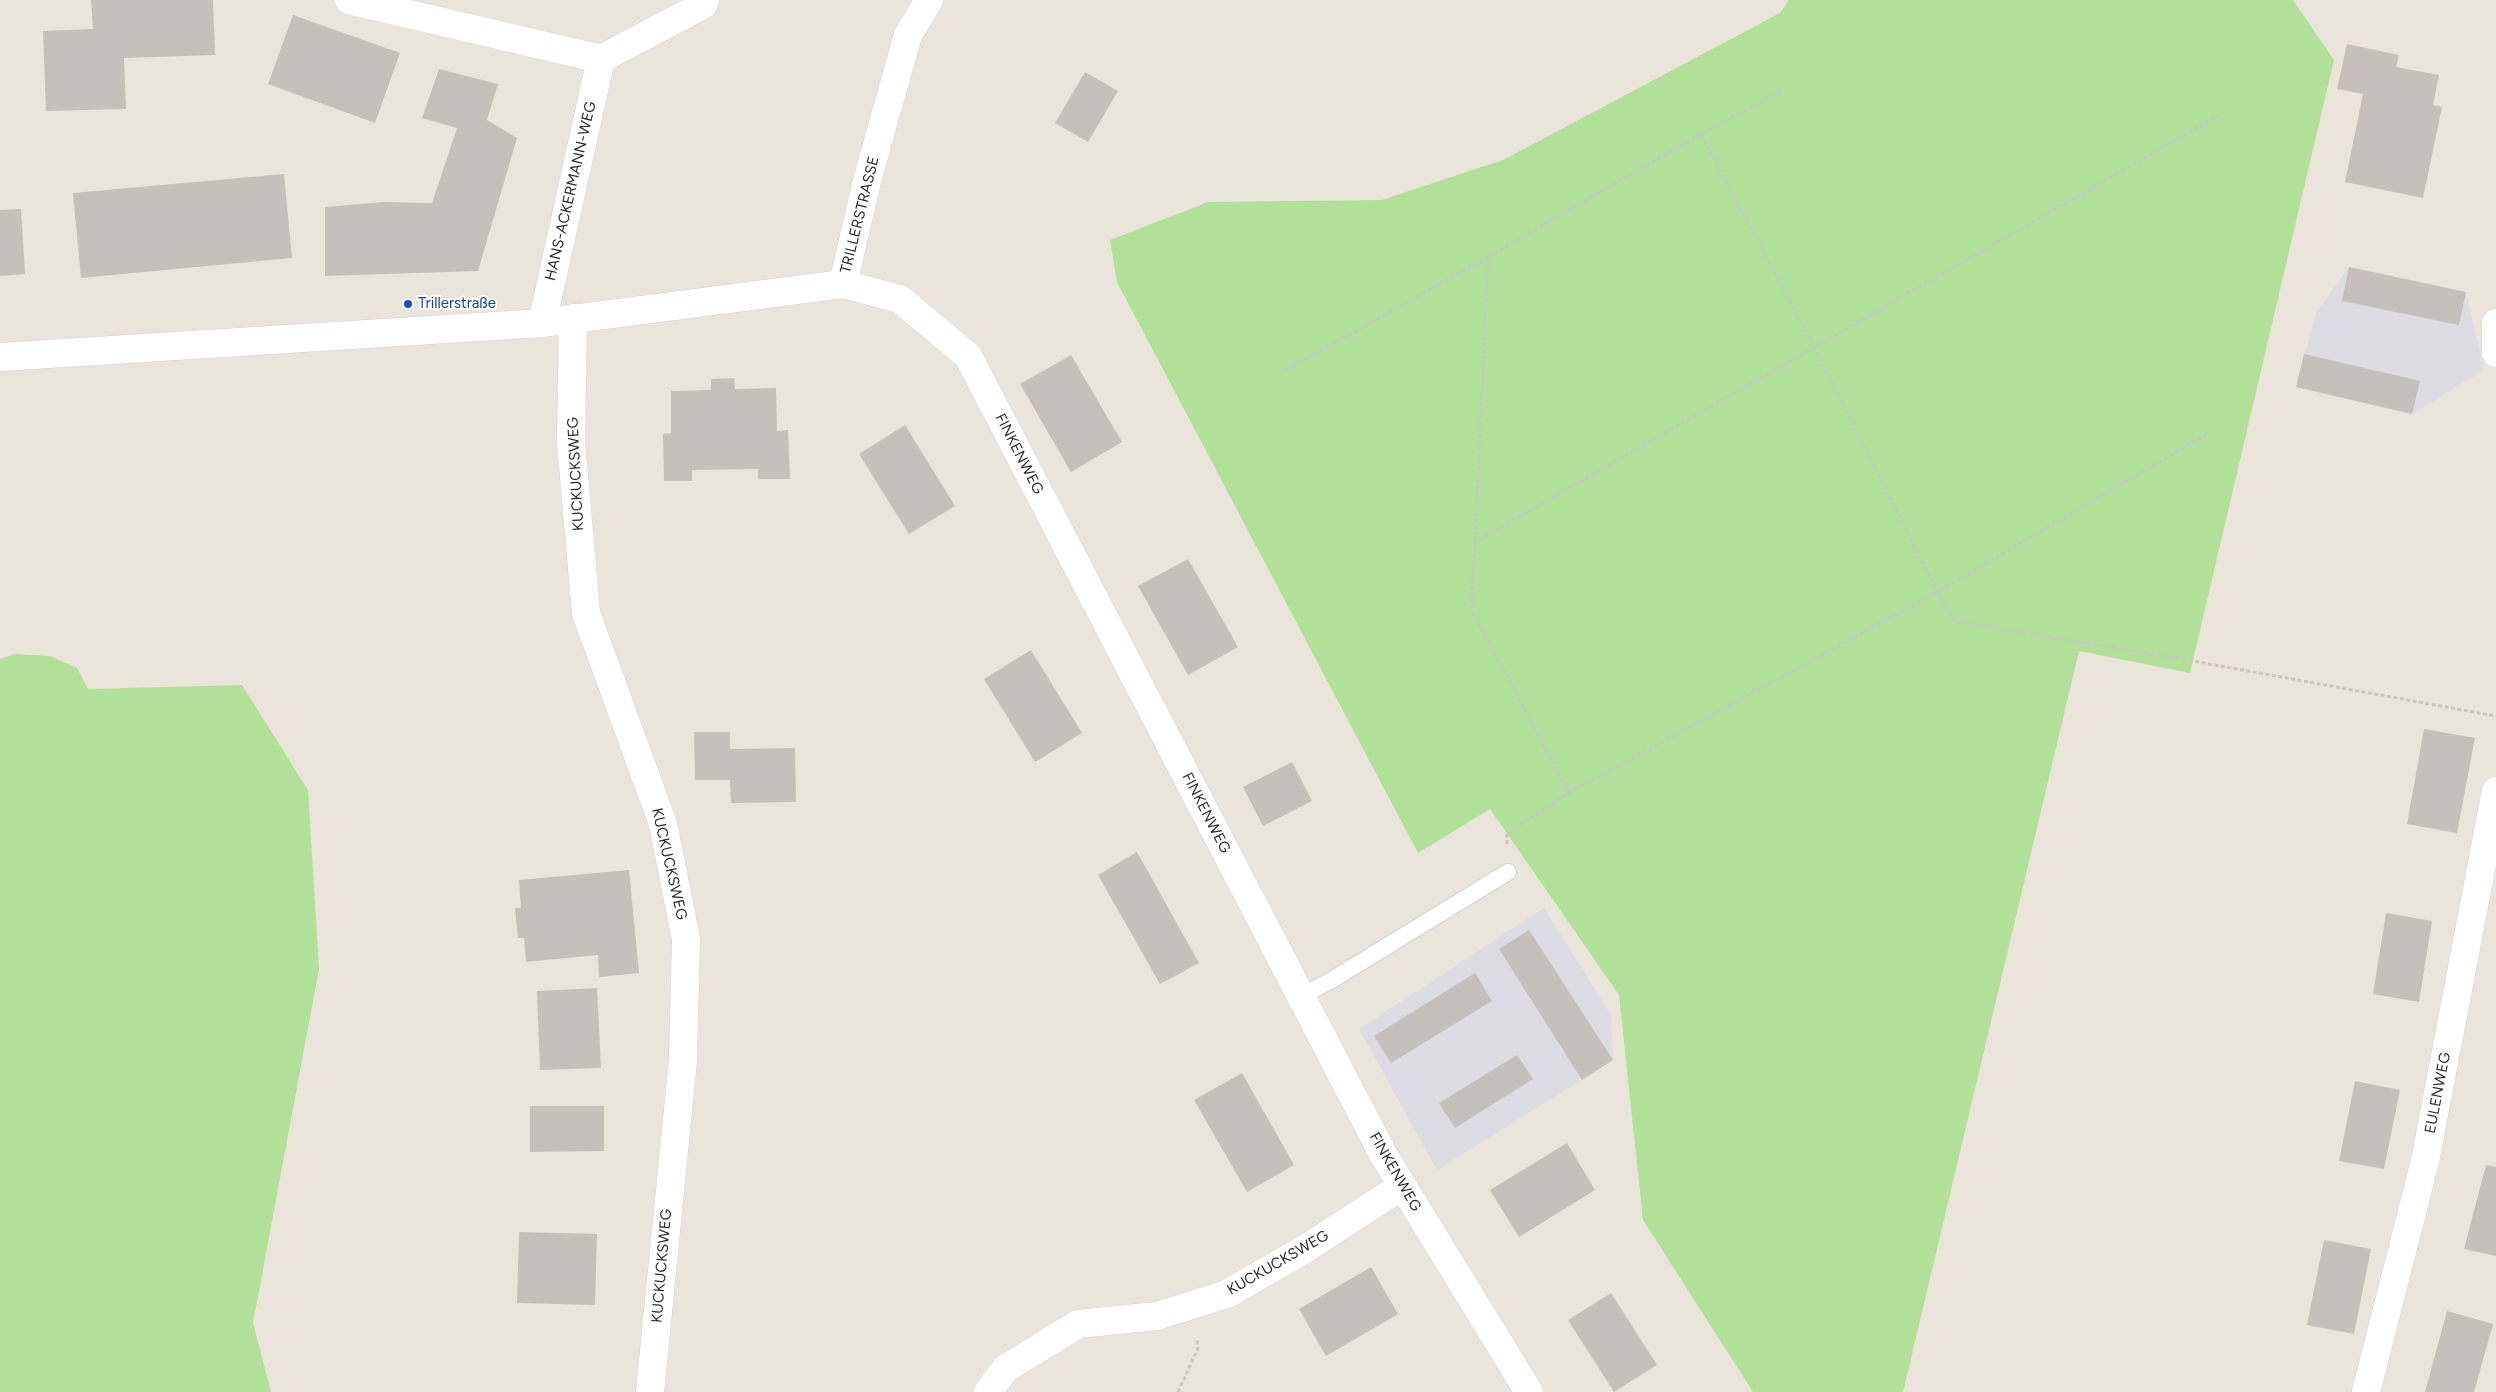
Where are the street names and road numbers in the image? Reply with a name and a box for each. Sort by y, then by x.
street label: HANS-ACKERMANN-WEG [542,100,600,282]
street label: TRILLERSTRASSE [837,155,883,275]
street label: FINKENWEG [991,411,1047,497]
street label: KUCKUCKSWEG [564,417,588,531]
street label: FINKENWEG [1178,770,1234,856]
street label: KUCKUCKSWEG [647,806,691,922]
street label: EULENWEG [2421,1051,2455,1135]
street label: FINKENWEG [1365,1129,1425,1215]
street label: KUCKUCKSWEG [648,1208,676,1324]
street label: KUCKUCKSWEG [1224,1227,1332,1299]

